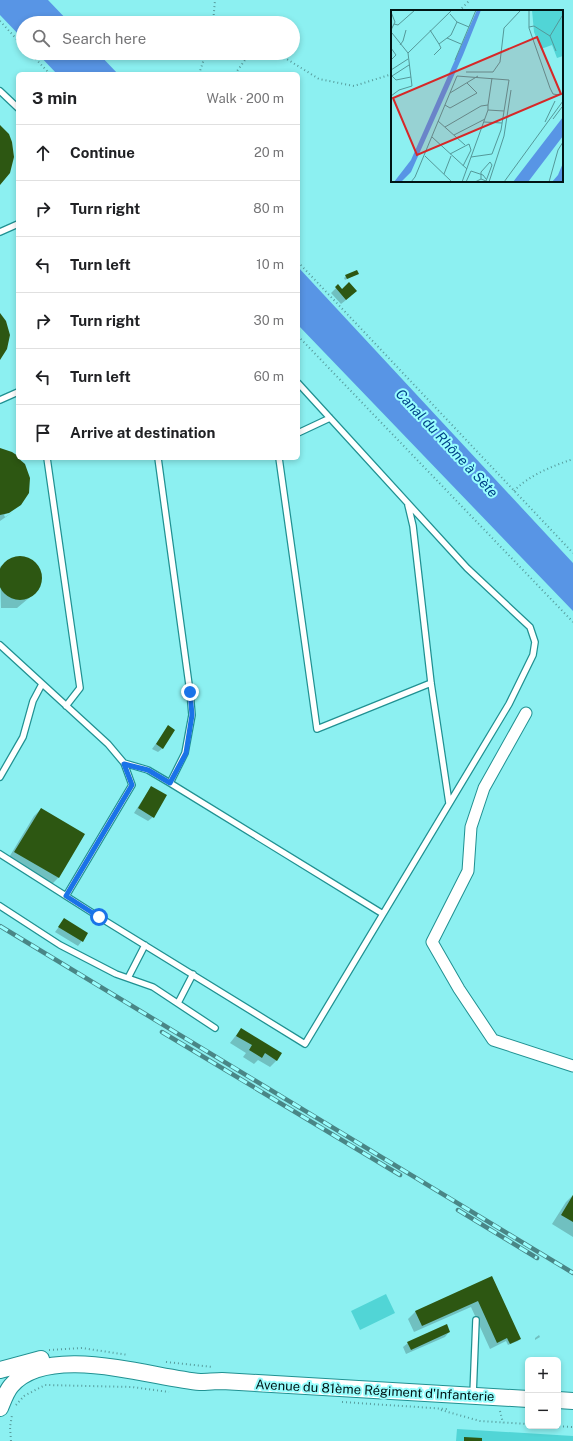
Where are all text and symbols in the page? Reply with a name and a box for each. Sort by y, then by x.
inset map [391,10,563,182]
search box [16,16,300,60]
icon: search [30,27,52,49]
text: Search here [62,30,146,47]
text: 3 min [32,88,77,108]
text: Walk · 200 m [207,91,284,106]
icon: ahead [32,142,54,164]
text: Continue [70,144,135,161]
text: 20 m [254,145,284,160]
icon: right [32,198,54,220]
text: Turn right [70,200,140,217]
text: 80 m [253,201,284,216]
icon: left [32,254,54,276]
text: Turn left [70,256,131,273]
text: 10 m [256,257,284,272]
icon: right [32,310,54,332]
text: Turn right [70,312,140,329]
text: 30 m [254,313,284,328]
icon: left [32,366,54,388]
text: Turn left [70,368,131,385]
text: 60 m [254,369,284,384]
water label: Canal du Rhône à Sète [393,386,502,501]
icon: arrive [32,422,54,444]
text: Arrive at destination [70,424,215,441]
route end [181,683,199,701]
route start [90,908,108,926]
map controls [525,1357,561,1429]
button: + [525,1357,561,1393]
street label: Avenue du 81ème Régiment d'Infanterie [255,1377,495,1404]
button: − [525,1393,561,1429]

